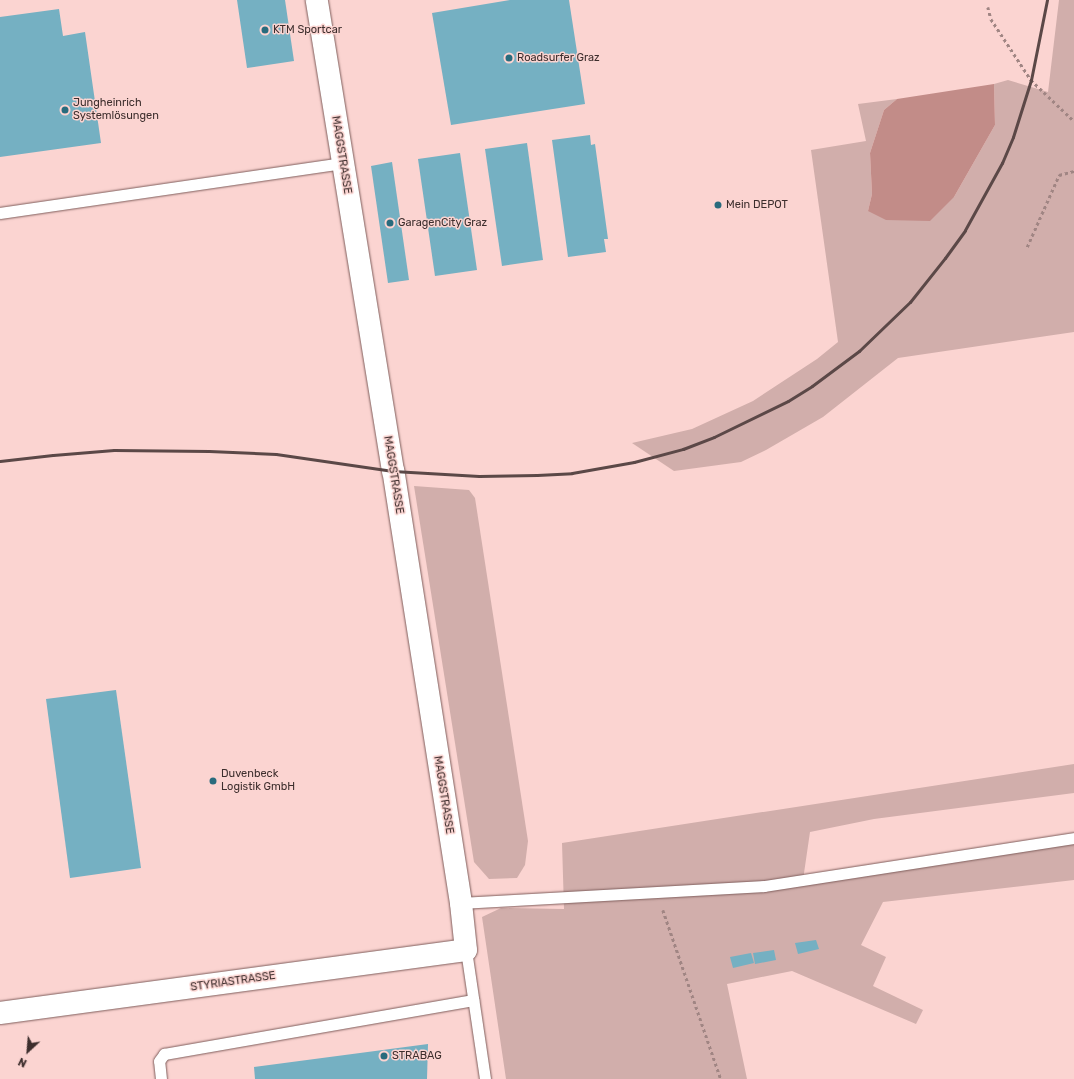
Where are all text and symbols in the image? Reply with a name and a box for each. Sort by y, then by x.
place label: KTM Sportcar [273,23,342,37]
marker: KTM Sportcar [260,25,270,35]
place label: Roadsurfer Graz [517,51,600,65]
marker: Roadsurfer Graz [504,53,514,63]
place label: Jungheinrich Systemlösungen [73,97,159,123]
marker: Jungheinrich Systemlösungen [60,105,70,115]
street label: MAGGSTRASSE [328,115,354,195]
place label: Mein DEPOT [726,198,788,212]
marker: Mein DEPOT [713,200,723,210]
place label: GaragenCity Graz [398,216,487,230]
marker: GaragenCity Graz [385,218,395,228]
street label: MAGGSTRASSE [380,435,406,515]
street label: MAGGSTRASSE [430,755,456,835]
place label: Duvenbeck Logistik GmbH [221,768,295,794]
marker: Duvenbeck Logistik GmbH [208,776,218,786]
street label: STYRIASTRASSE [190,970,276,994]
north arrow [8,1031,48,1071]
place label: STRABAG [392,1049,442,1063]
marker: STRABAG [379,1051,389,1061]
text: N [16,1055,29,1070]

